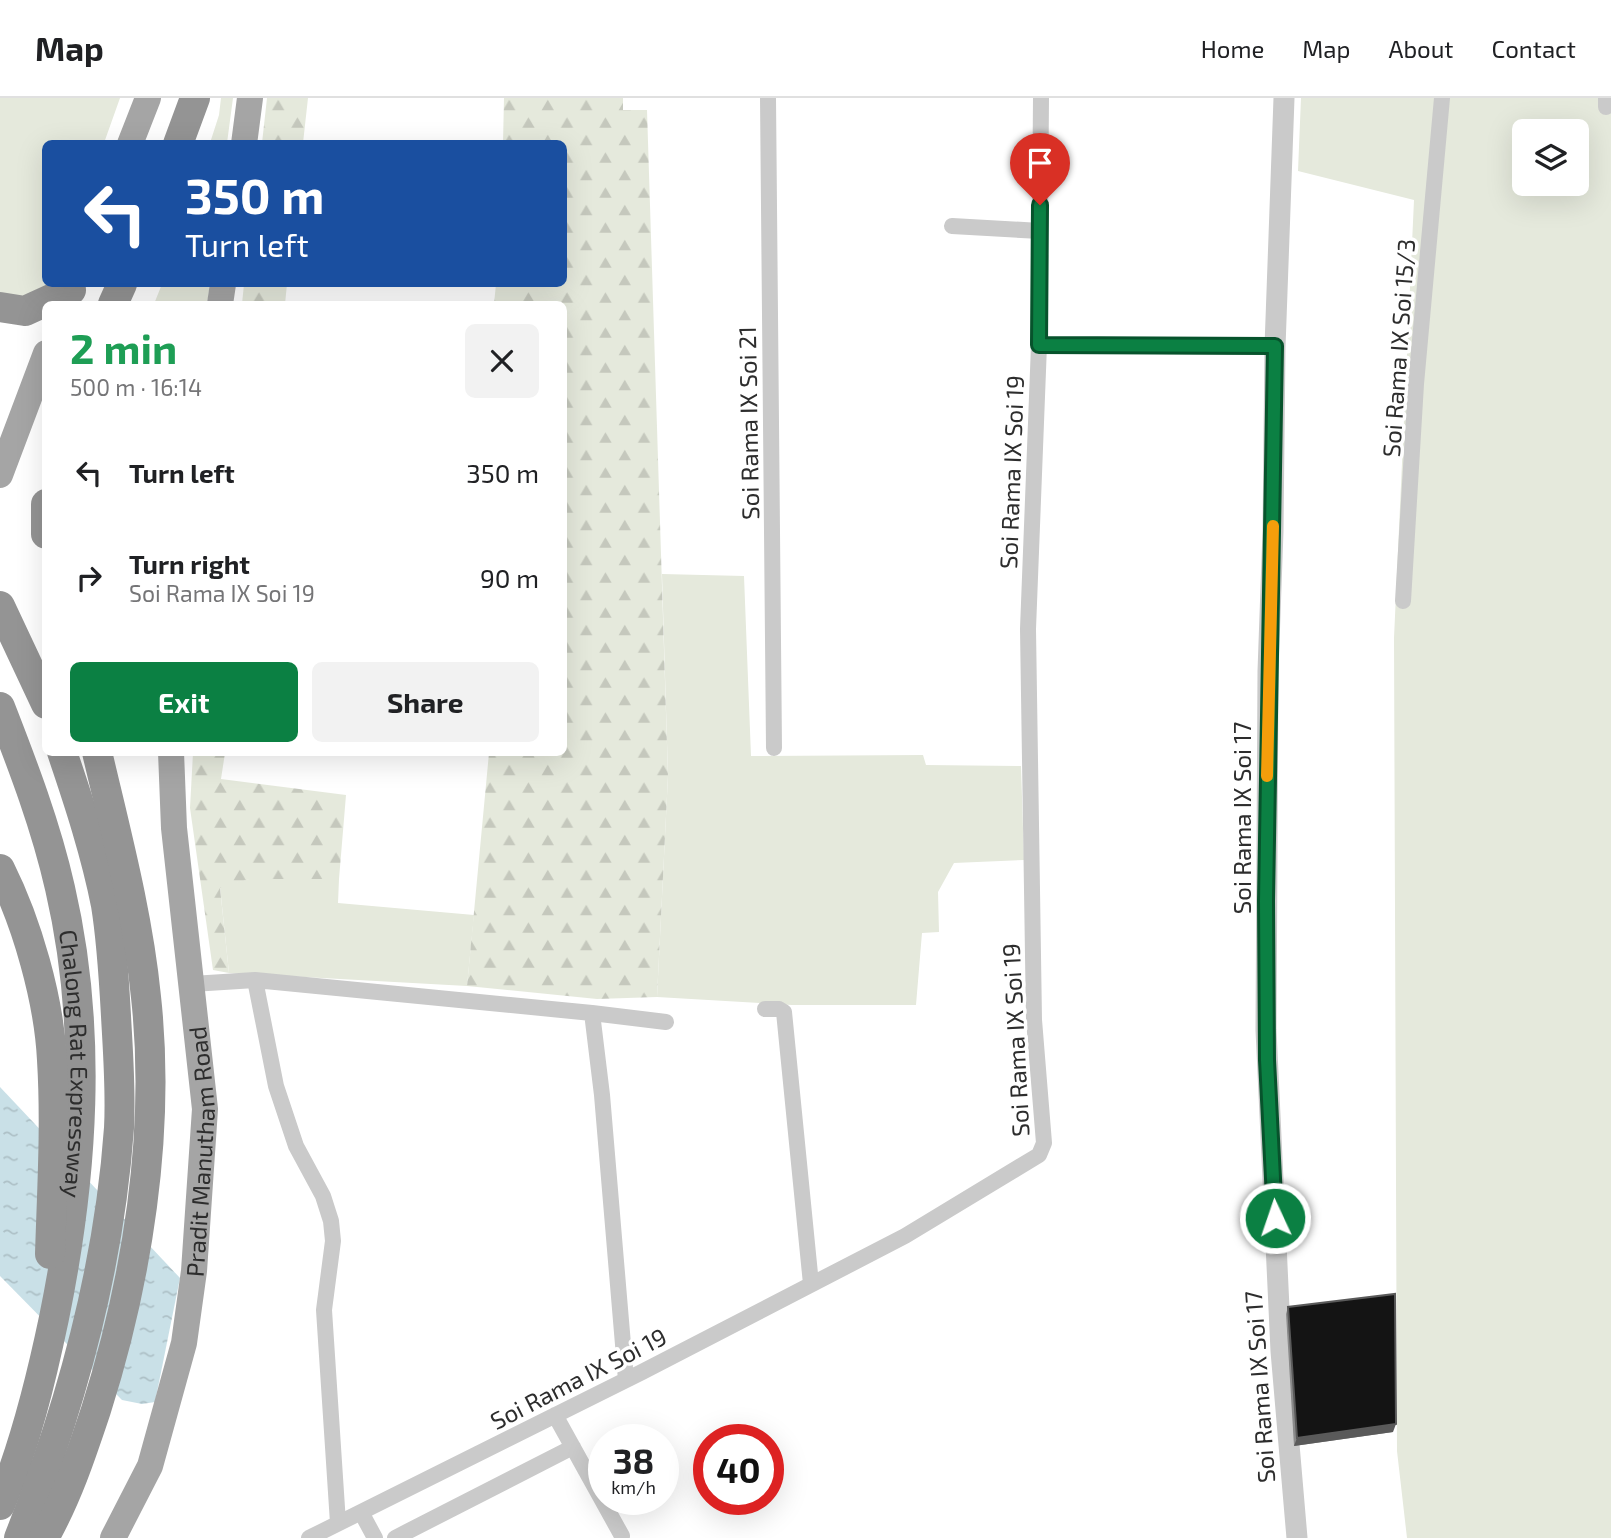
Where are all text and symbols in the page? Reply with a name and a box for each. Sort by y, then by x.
text: Map [35,28,104,68]
text: Home [1201,34,1264,63]
text: Map [1302,34,1350,63]
text: About [1388,34,1454,63]
text: Contact [1492,34,1576,63]
map controls [1512,119,1589,196]
button: layers [1512,119,1589,196]
pin [1010,133,1070,205]
icon: arrive [1021,144,1059,182]
text: 350 m [185,165,325,224]
icon: left [70,168,161,259]
text: Turn left [185,225,309,263]
street label: Soi Rama IX Soi 15/3 [1376,238,1420,458]
text: 2 min [70,322,177,372]
button: close [465,324,539,398]
street label: Soi Rama IX Soi 21 [732,326,764,520]
text: 500 m · 16:14 [70,373,202,401]
street label: Soi Rama IX Soi 19 [993,375,1029,569]
icon: left [70,454,108,492]
text: Turn left [129,457,235,488]
text: 350 m [466,457,539,488]
text: Turn right [129,548,250,579]
icon: right [70,559,108,597]
text: 90 m [480,562,539,593]
text: Soi Rama IX Soi 19 [129,579,315,607]
button: Exit [70,662,298,742]
button: Share [312,662,539,742]
street label: Soi Rama IX Soi 17 [1227,722,1256,914]
street label: Chalong Rat Expressway [54,927,95,1200]
street label: Soi Rama IX Soi 19 [995,942,1035,1138]
street label: Pradit Manutham Road [179,1025,220,1278]
position arrow [1238,1181,1312,1255]
street label: Soi Rama IX Soi 17 [1238,1290,1280,1484]
street label: Soi Rama IX Soi 19 [485,1321,671,1435]
speed limit sign: 40 [693,1424,784,1515]
text: 38 [613,1439,654,1481]
text: km/h [611,1476,656,1498]

